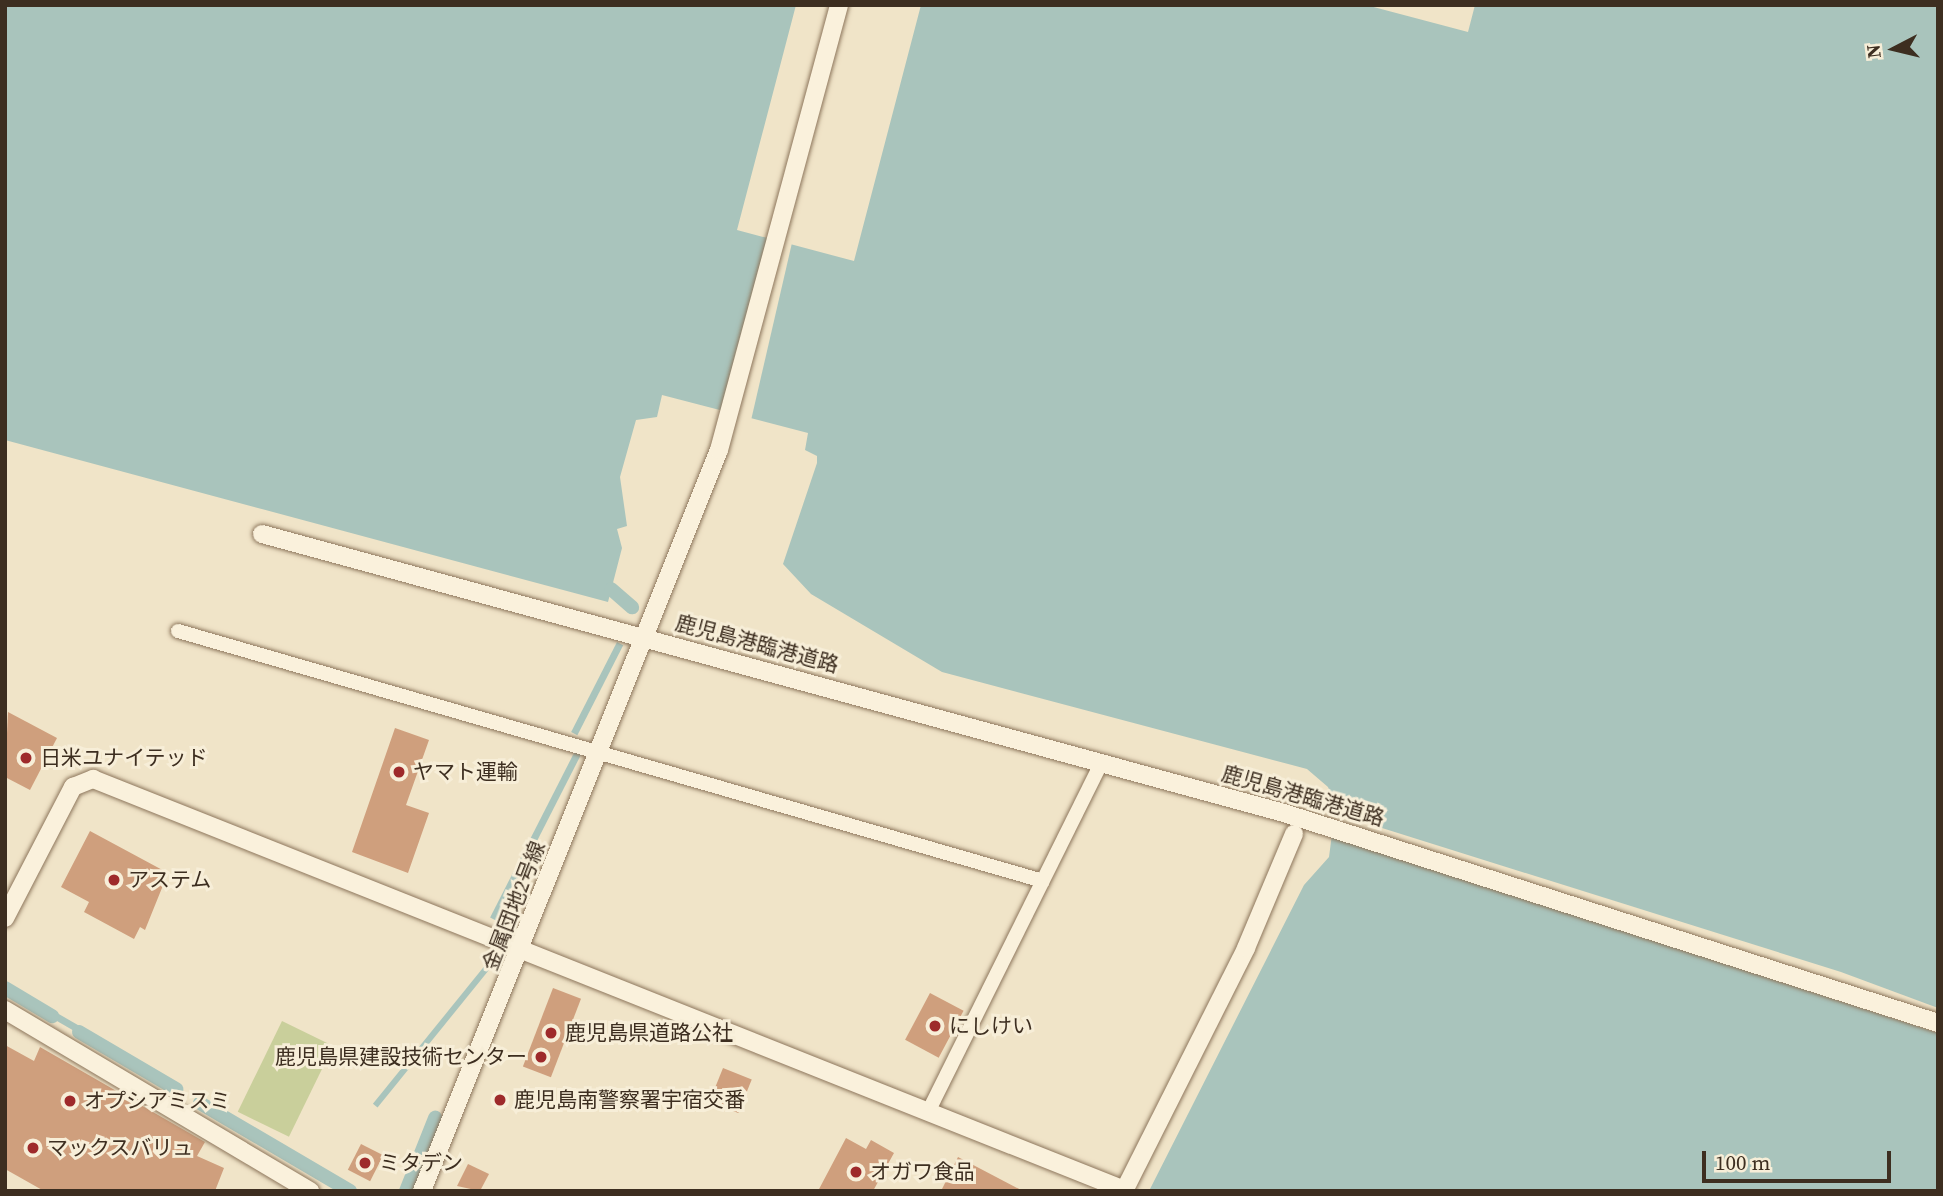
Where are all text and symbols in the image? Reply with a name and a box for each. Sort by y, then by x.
north arrow [1859,14,1929,84]
text: N [1859,43,1887,60]
street label: 鹿児島港臨港道路 [673,610,841,678]
place label: 日米ユナイテッド [40,745,208,771]
marker: 日米ユナイテッド [18,750,34,766]
place label: ヤマト運輸 [413,759,518,785]
street label: 鹿児島港臨港道路 [1219,761,1387,831]
marker: ヤマト運輸 [391,764,407,780]
street label: 金属団地2号線 [478,838,550,974]
place label: アステム [128,867,212,893]
marker: アステム [106,872,122,888]
place label: にしけい [949,1013,1033,1039]
marker: にしけい [927,1018,943,1034]
place label: 鹿児島県道路公社 [565,1020,733,1046]
marker: 鹿児島県道路公社 [543,1025,559,1041]
place label: 鹿児島県建設技術センター [275,1044,527,1070]
marker: 鹿児島県建設技術センター [533,1049,549,1065]
place label: 鹿児島南警察署宇宿交番 [514,1087,745,1113]
place label: オプシアミスミ [84,1088,231,1114]
marker: 鹿児島南警察署宇宿交番 [492,1092,508,1108]
marker: オプシアミスミ [62,1093,78,1109]
place label: マックスバリュ [47,1135,194,1161]
scale bar [1705,1136,1894,1180]
marker: マックスバリュ [25,1140,41,1156]
text: 100 m [1715,1148,1770,1177]
place label: ミタデン [379,1150,463,1176]
marker: ミタデン [357,1155,373,1171]
place label: オガワ食品 [870,1159,975,1185]
marker: オガワ食品 [848,1164,864,1180]

